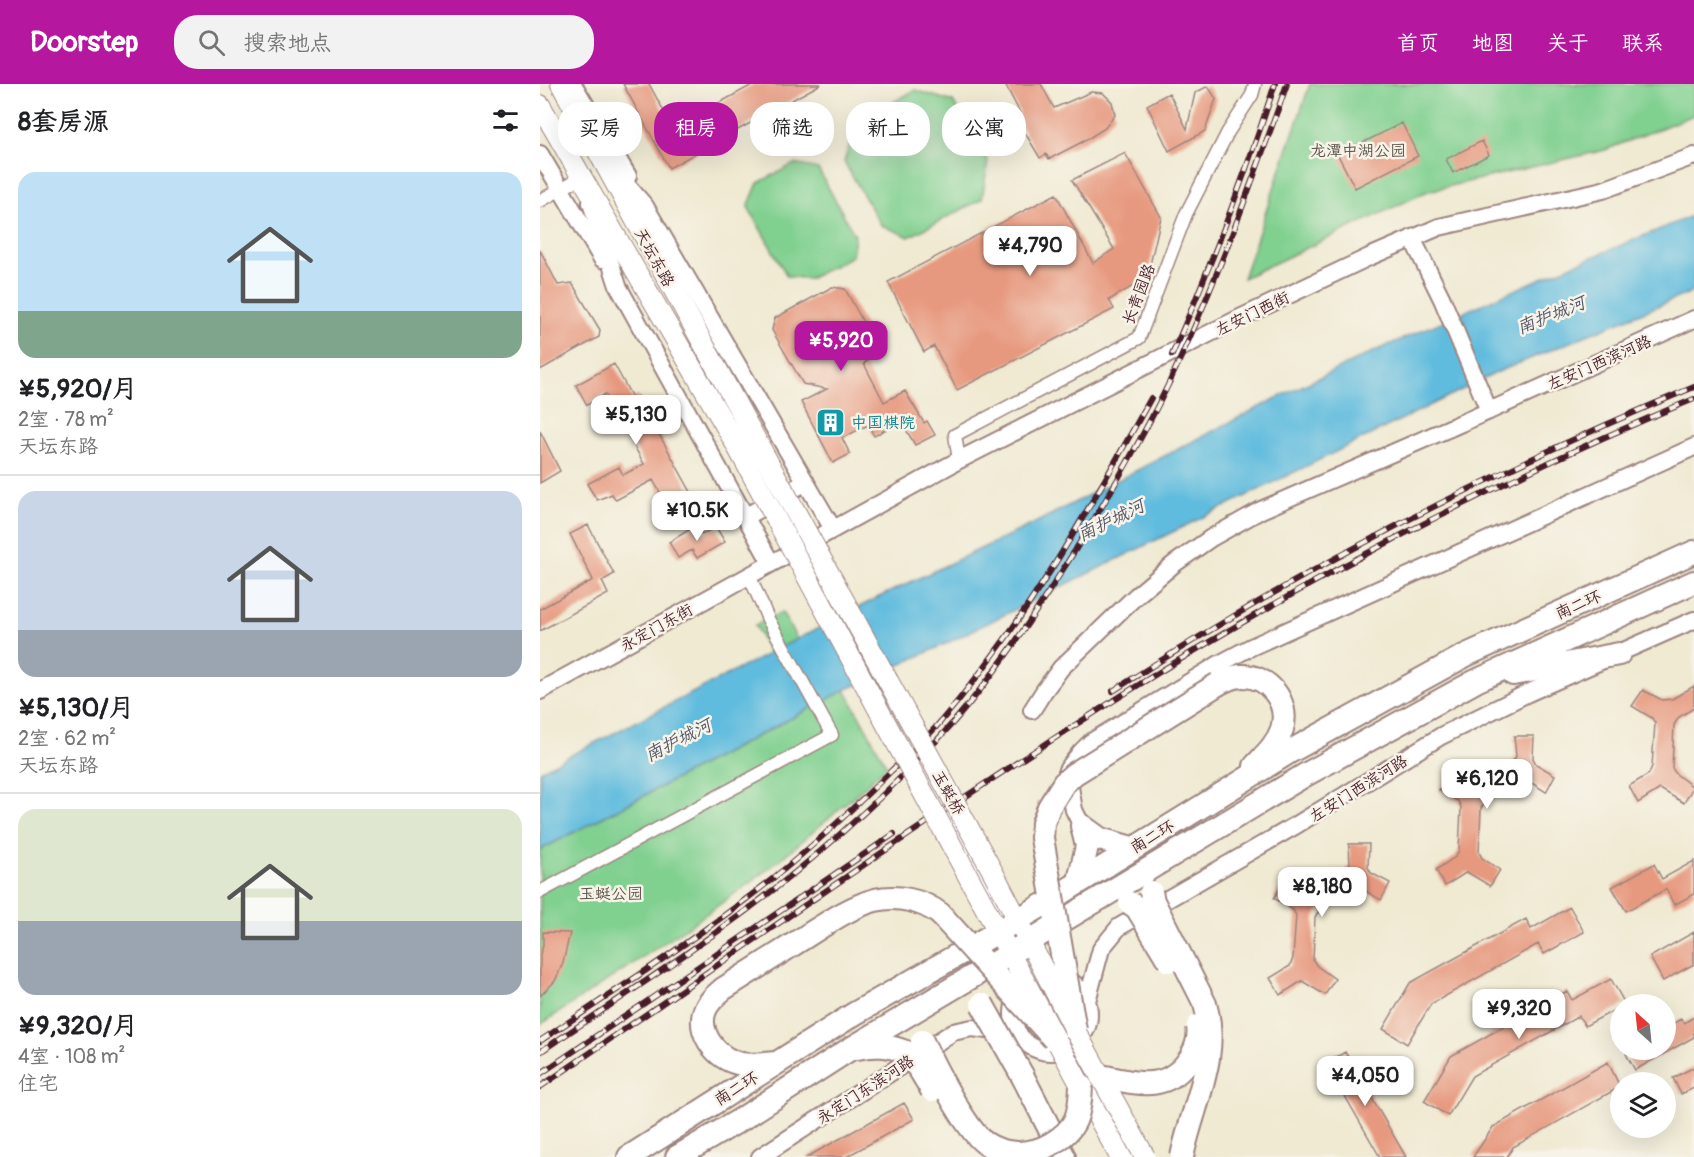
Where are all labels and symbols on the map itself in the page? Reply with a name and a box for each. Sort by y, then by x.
park label: 龙潭中湖公园 [1310,141,1406,161]
street label: 天坛东路 [630,225,678,290]
pin: ¥4,790 [981,226,1079,277]
street label: 长青园路 [1118,261,1160,328]
street label: 左安门西街 [1212,287,1293,340]
water label: 南护城河 [1514,290,1592,340]
pin: ¥5,920 [792,321,890,372]
street label: 左安门西滨河路 [1544,331,1655,395]
pin: ¥5,130 [587,395,685,446]
building icon: 中国棋院 [814,406,846,438]
place label: 中国棋院 [851,413,915,433]
pin: ¥10.5K [648,491,746,542]
water label: 南护城河 [1074,493,1151,547]
street label: 南二环 [1552,586,1604,624]
street label: 永定门东街 [617,600,696,656]
water label: 南护城河 [641,712,718,767]
street label: 左安门西滨河路 [1306,751,1411,827]
pin: ¥6,120 [1438,759,1536,810]
street label: 玉蜓桥 [928,767,969,818]
street label: 南二环 [1127,816,1178,858]
pin: ¥8,180 [1273,867,1371,918]
park label: 玉蜓公园 [579,884,643,904]
pin: ¥9,320 [1470,989,1568,1040]
north arrow [1610,994,1676,1060]
street label: 永定门东滨河路 [813,1051,918,1129]
pin: ¥4,050 [1316,1056,1414,1107]
street label: 南二环 [711,1068,762,1110]

